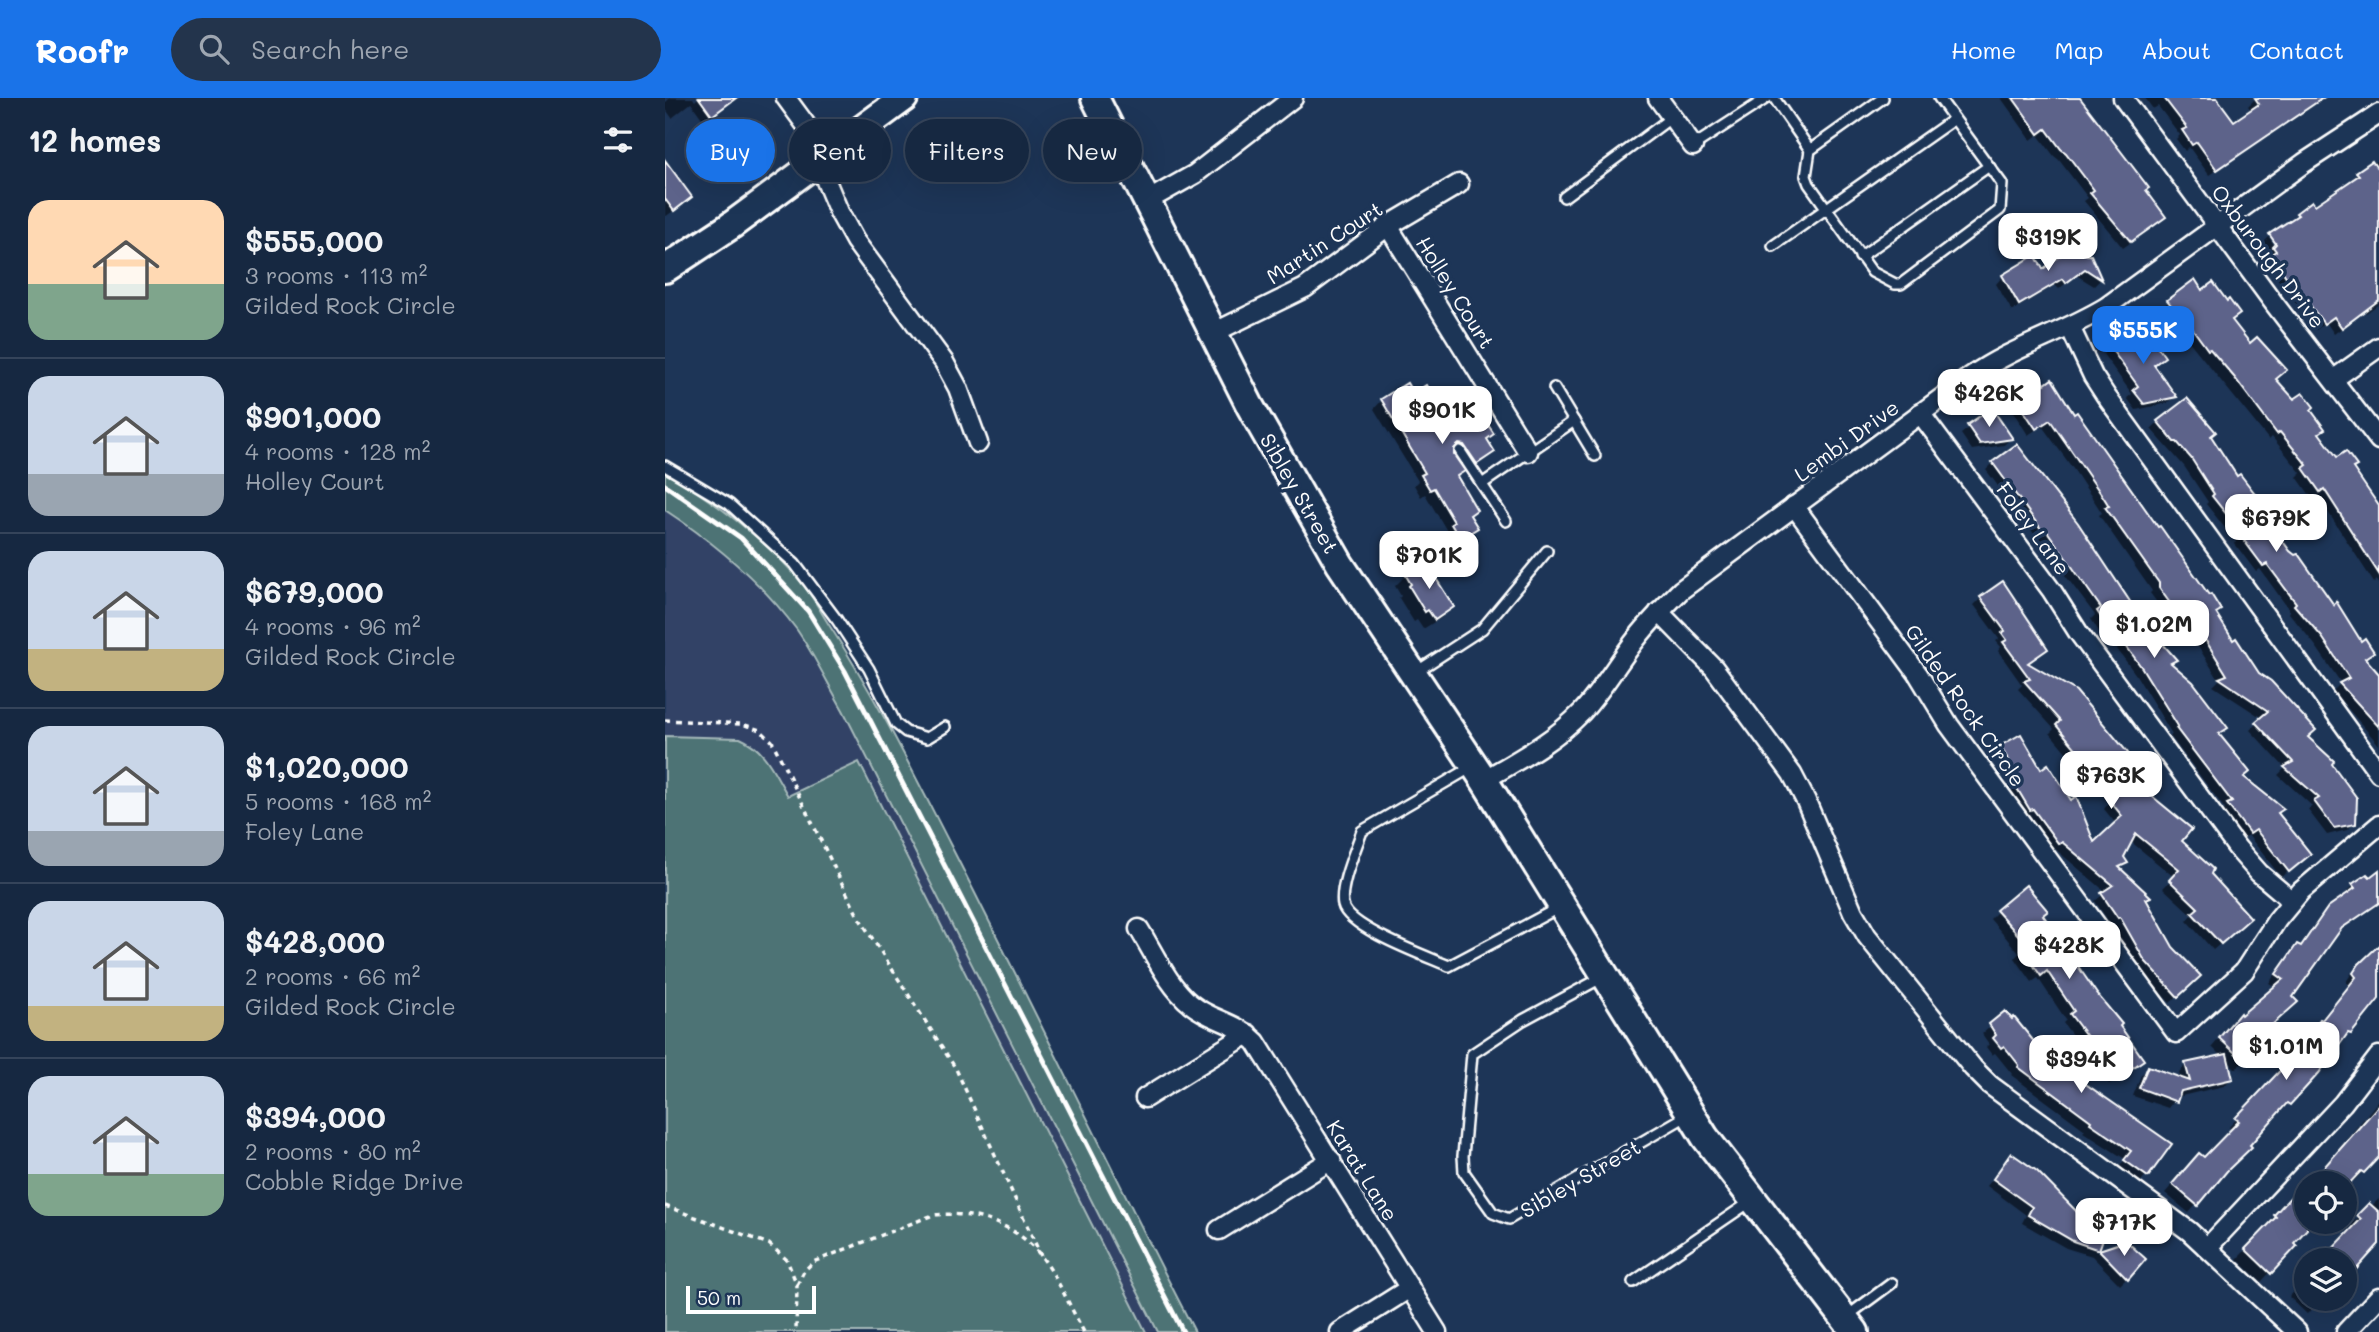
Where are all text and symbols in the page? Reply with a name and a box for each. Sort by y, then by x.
search box [171,18,661,81]
text: Roofr [35,28,129,71]
icon: search [195,30,233,68]
text: Search here [251,32,409,66]
text: Home [1951,34,2016,65]
text: Map [2054,34,2103,65]
text: About [2141,34,2211,65]
text: Contact [2249,34,2344,65]
chip: Buy [686,119,775,182]
chip: Rent [789,119,891,182]
chip: Filters [905,119,1029,182]
chip: New [1043,119,1142,182]
text: 12 homes [28,120,161,160]
icon: filters [599,121,637,159]
street label: Oxburough Drive [2206,179,2332,333]
street label: Martin Court [1261,194,1387,290]
pin: $319K [1999,214,2097,273]
text: $555,000 [245,220,383,260]
text: $319K [2014,221,2082,251]
icon: home [84,228,168,312]
street label: Holley Court [1411,231,1501,353]
text: 3 rooms · 113 m² [245,260,427,290]
text: Gilded Rock Circle [245,290,456,320]
pin: $555K [2094,306,2192,366]
text: $555K [2108,314,2178,344]
pin: $426K [1940,370,2038,429]
text: $426K [1954,377,2024,407]
pin: $901K [1393,386,1491,446]
street label: Lembi Drive [1788,393,1904,487]
text: $901K [1408,394,1476,424]
text: $901,000 [245,396,381,436]
icon: home [84,404,168,488]
street label: Sibley Street [1255,428,1345,558]
text: 4 rooms · 128 m² [245,436,430,466]
text: Holley Court [245,466,385,496]
street label: Foley Lane [1991,476,2077,580]
pin: $679K [2227,494,2325,554]
text: $679K [2241,502,2311,532]
pin: $701K [1380,532,1478,591]
text: $701K [1395,539,1463,569]
text: $679,000 [245,571,384,611]
icon: home [84,579,168,663]
pin: $1.02M [2097,601,2211,660]
text: $1.02M [2115,608,2193,638]
text: 4 rooms · 96 m² [245,611,421,641]
street label: Gilded Rock Circle [1900,618,2032,792]
text: Gilded Rock Circle [245,641,456,671]
text: $1,020,000 [245,746,408,786]
pin: $763K [2062,752,2160,811]
icon: home [84,754,168,838]
text: $763K [2076,759,2146,789]
text: 5 rooms · 168 m² [245,786,431,816]
text: Foley Lane [245,816,364,846]
text: $428,000 [245,921,385,961]
pin: $428K [2020,922,2118,981]
icon: home [84,929,168,1013]
text: $428K [2033,929,2105,959]
text: 2 rooms · 66 m² [245,961,420,991]
text: Gilded Rock Circle [245,991,456,1021]
pin: $1.01M [2229,1023,2343,1082]
text: $1.01M [2248,1030,2324,1060]
pin: $394K [2032,1035,2130,1095]
text: $394K [2045,1043,2117,1073]
text: $394,000 [245,1096,386,1136]
icon: home [84,1104,168,1188]
street label: Karat Lane [1321,1114,1405,1226]
street label: Sibley Street [1515,1133,1645,1223]
text: 2 rooms · 80 m² [245,1136,421,1166]
text: Cobble Ridge Drive [245,1166,464,1196]
map controls [2294,1171,2357,1311]
button: locate [2294,1171,2357,1234]
pin: $717K [2075,1198,2173,1258]
text: $717K [2091,1206,2157,1236]
button: layers [2294,1248,2357,1311]
scale bar [686,1283,815,1315]
text: 50 m [697,1285,741,1310]

